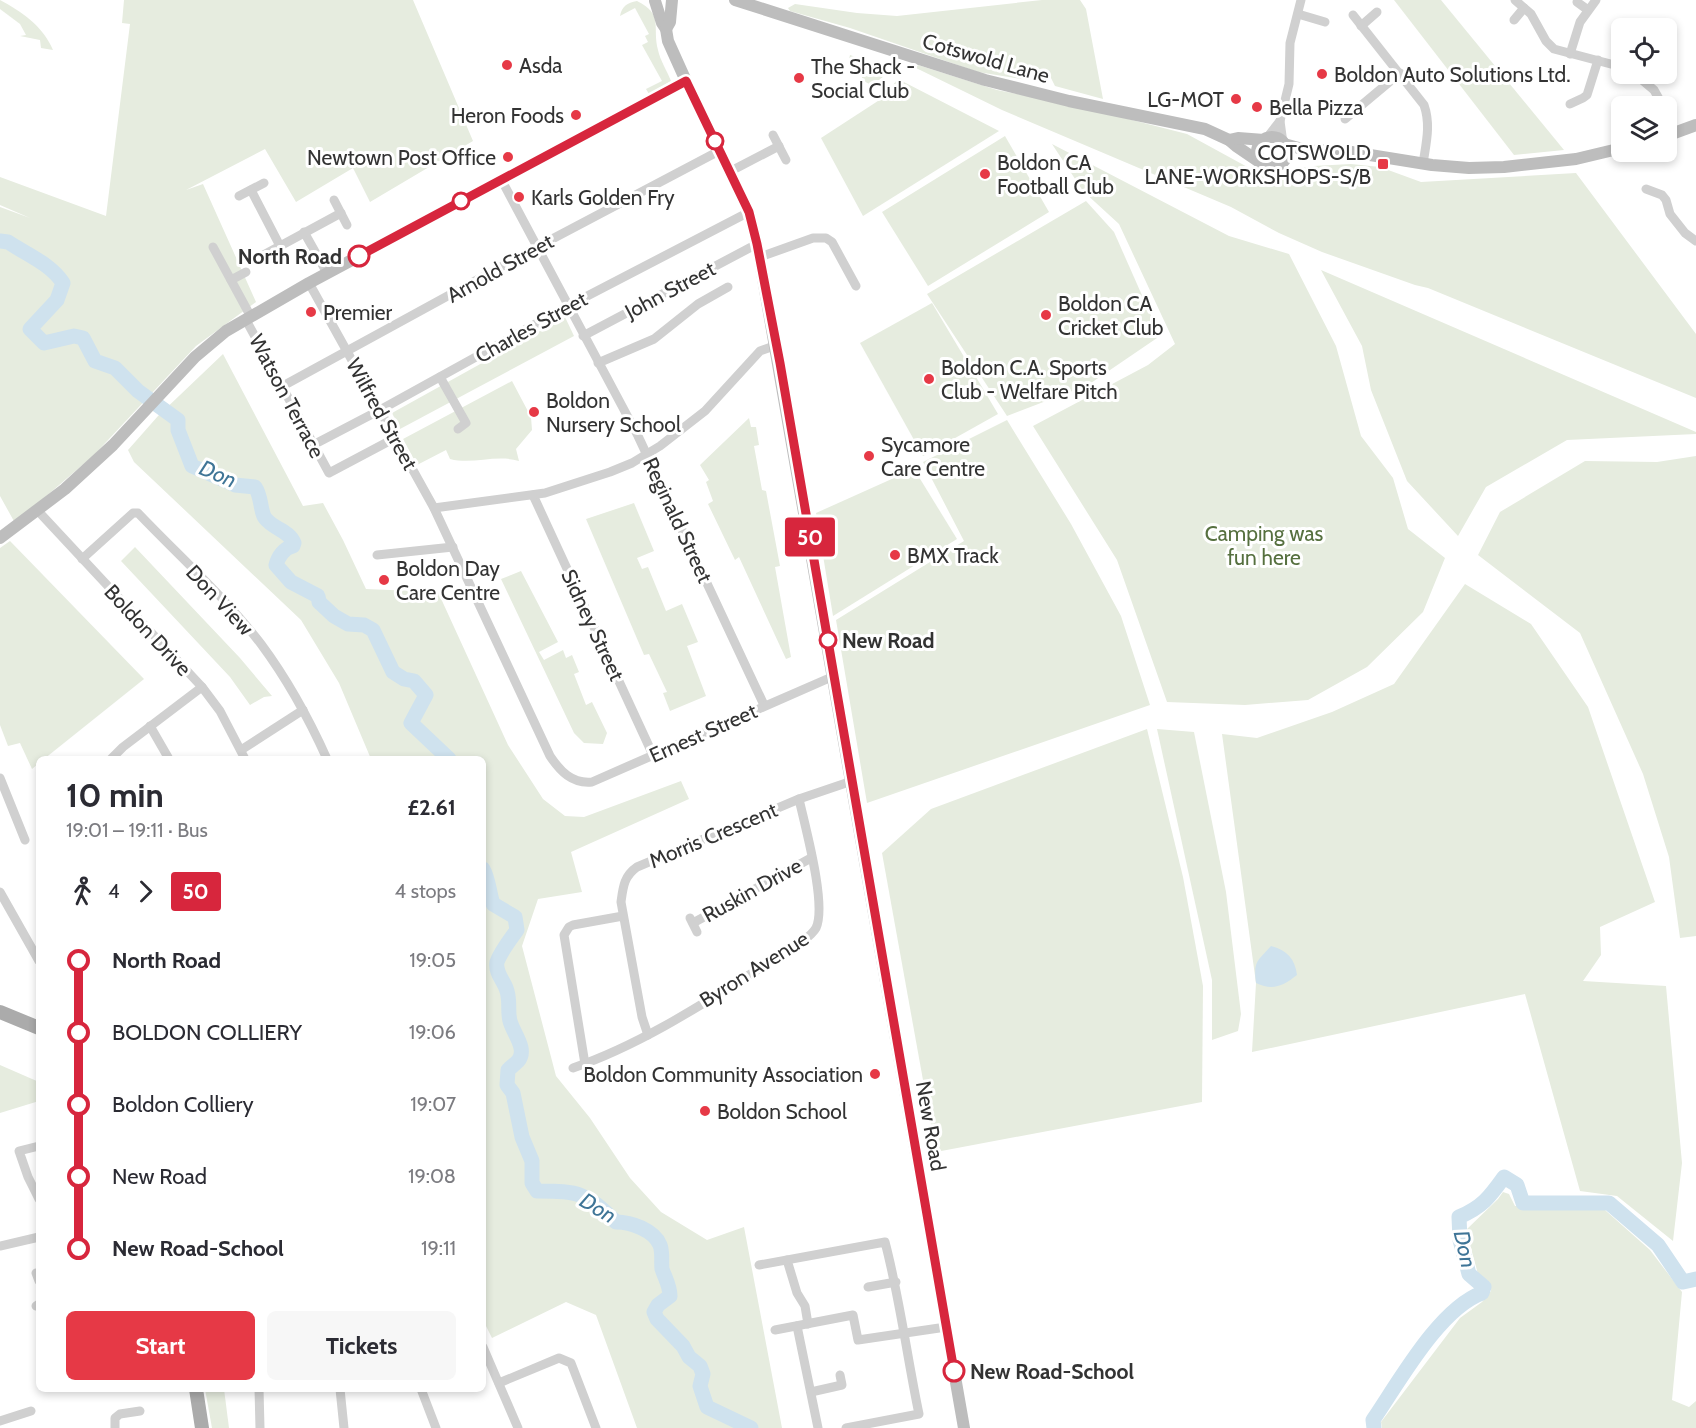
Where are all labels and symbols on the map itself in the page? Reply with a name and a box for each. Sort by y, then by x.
street label: Cotswold Lane [920,28,1053,88]
place label: Asda [519,53,562,78]
place label: The Shack - Social Club [811,54,915,103]
marker: Asda [500,58,514,72]
place label: Boldon Auto Solutions Ltd. [1334,62,1571,87]
marker: Boldon Auto Solutions Ltd. [1315,67,1329,81]
marker: The Shack - Social Club [792,71,806,85]
place label: LG-MOT [1147,87,1224,112]
marker: LG-MOT [1229,92,1243,106]
place label: Bella Pizza [1269,95,1363,120]
marker: Bella Pizza [1250,100,1264,114]
place label: Heron Foods [451,103,564,128]
marker: Heron Foods [569,108,583,122]
unlabelled marker [706,132,724,150]
place label: COTSWOLD LANE-WORKSHOPS-S/B [1145,140,1371,189]
place label: Newtown Post Office [307,145,496,170]
marker: Newtown Post Office [501,150,515,164]
place label: Boldon CA Football Club [997,150,1114,199]
marker: COTSWOLD LANE-WORKSHOPS-S/B [1376,157,1390,171]
marker: Boldon CA Football Club [978,167,992,181]
place label: Karls Golden Fry [531,185,675,210]
marker: Karls Golden Fry [512,190,526,204]
unlabelled marker [452,192,470,210]
street label: Arnold Street [442,228,558,308]
place label: North Road [238,244,342,269]
marker: North Road [348,245,370,267]
street label: John Street [620,256,719,325]
street label: Charles Street [471,286,591,368]
place label: Boldon CA Cricket Club [1058,291,1163,340]
place label: Premier [323,300,393,325]
marker: Premier [304,305,318,319]
marker: Boldon CA Cricket Club [1039,308,1053,322]
street label: Watson Terrace [244,330,330,462]
street label: Wilfred Street [341,354,423,474]
place label: Boldon C.A. Sports Club - Welfare Pitch [941,355,1118,404]
marker: Boldon C.A. Sports Club - Welfare Pitch [922,372,936,386]
place label: Boldon Nursery School [546,388,681,437]
marker: Boldon Nursery School [527,405,541,419]
place label: Sycamore Care Centre [881,432,985,481]
marker: Sycamore Care Centre [862,449,876,463]
street label: Reginald Street [638,453,718,587]
water label: Don [196,454,240,494]
line badge: 50 [783,518,837,556]
park label: Camping was fun here [1205,521,1324,570]
place label: BMX Track [907,543,999,568]
marker: BMX Track [888,548,902,562]
place label: Boldon Day Care Centre [396,556,500,605]
street label: Don View [181,560,259,640]
street label: Sidney Street [556,565,630,685]
marker: Boldon Day Care Centre [377,573,391,587]
street label: Boldon Drive [99,579,197,681]
place label: New Road [842,628,935,653]
marker: New Road [819,631,837,649]
street label: Ernest Street [645,698,761,768]
street label: Morris Crescent [645,797,781,873]
street label: Ruskin Drive [698,852,806,927]
street label: Byron Avenue [695,925,813,1012]
place label: Boldon Community Association [583,1062,863,1087]
marker: Boldon Community Association [868,1067,882,1081]
street label: New Road [911,1079,951,1173]
place label: Boldon School [717,1099,847,1124]
marker: Boldon School [698,1104,712,1118]
water label: Don [575,1187,621,1229]
water label: Don [1448,1228,1482,1270]
place label: New Road-School [970,1359,1135,1384]
marker: New Road-School [943,1360,965,1382]

